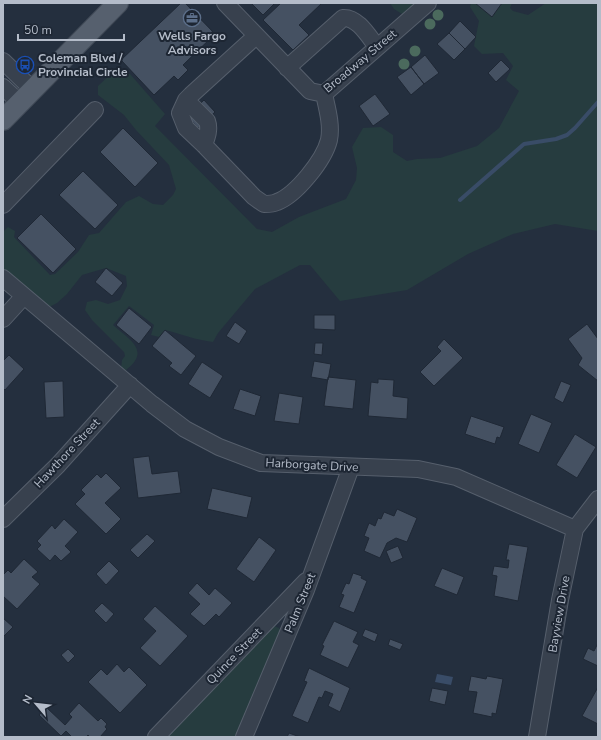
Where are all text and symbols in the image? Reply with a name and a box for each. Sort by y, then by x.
office icon: Wells Fargo Advisors [182,8,202,28]
scale bar [18,16,124,42]
text: 50 m [24,22,52,38]
street label: Broadway Street [320,25,400,96]
place label: Wells Fargo Advisors [158,28,226,58]
place label: Coleman Blvd / Provincial Circle [38,50,128,80]
bus stop icon: Coleman Blvd / Provincial Circle [15,55,35,75]
street label: Hawthore Street [31,414,104,491]
street label: Harborgate Drive [265,455,359,475]
street label: Palm Street [281,570,320,635]
street label: Bayview Drive [544,574,574,654]
street label: Quince Street [203,624,266,688]
north arrow [16,684,56,724]
text: N [19,692,36,707]

